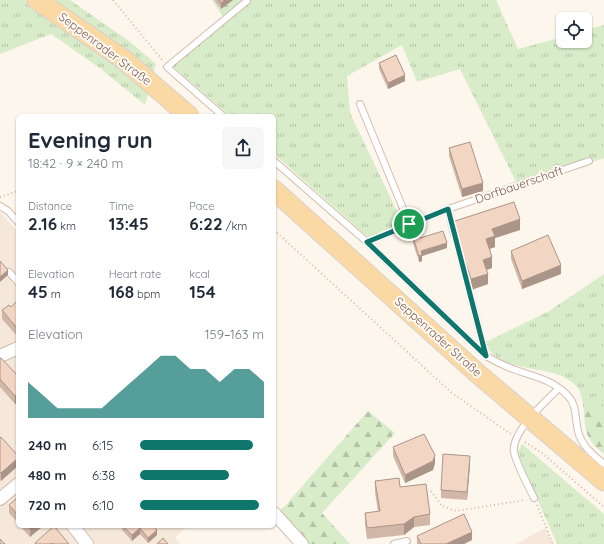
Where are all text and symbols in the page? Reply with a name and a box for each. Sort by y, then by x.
street label: Seppenrader Straße [56,9,155,88]
map controls [556,12,592,48]
button: locate [556,12,592,48]
text: Evening run [28,126,153,154]
button: share [222,127,264,169]
text: 18:42 · 9 × 240 m [28,155,123,171]
street label: Dorfbauerschaft [473,162,565,207]
text: Distance [28,199,72,213]
text: Time [109,199,134,213]
text: Pace [189,199,214,213]
pin [392,207,426,241]
text: 2.16 [28,213,57,234]
text: 13:45 [109,213,149,234]
text: 6:22 [189,213,223,234]
icon: arrive [398,213,420,235]
text: km [57,219,76,233]
text: /km [223,219,247,233]
text: Elevation [28,267,74,281]
text: Heart rate [109,267,161,281]
text: kcal [189,267,210,281]
text: 45 [28,281,48,302]
text: 168 [109,281,134,302]
text: 154 [189,281,216,302]
text: m [48,287,61,301]
text: bpm [134,287,160,301]
street label: Seppenrader Straße [392,294,485,380]
text: Elevation [28,326,83,342]
text: 159–163 m [205,326,264,342]
text: 240 m [28,437,67,453]
text: 6:15 [92,437,113,453]
text: 480 m [28,467,66,483]
text: 6:38 [92,467,115,483]
text: 720 m [28,497,66,513]
text: 6:10 [92,497,114,513]

